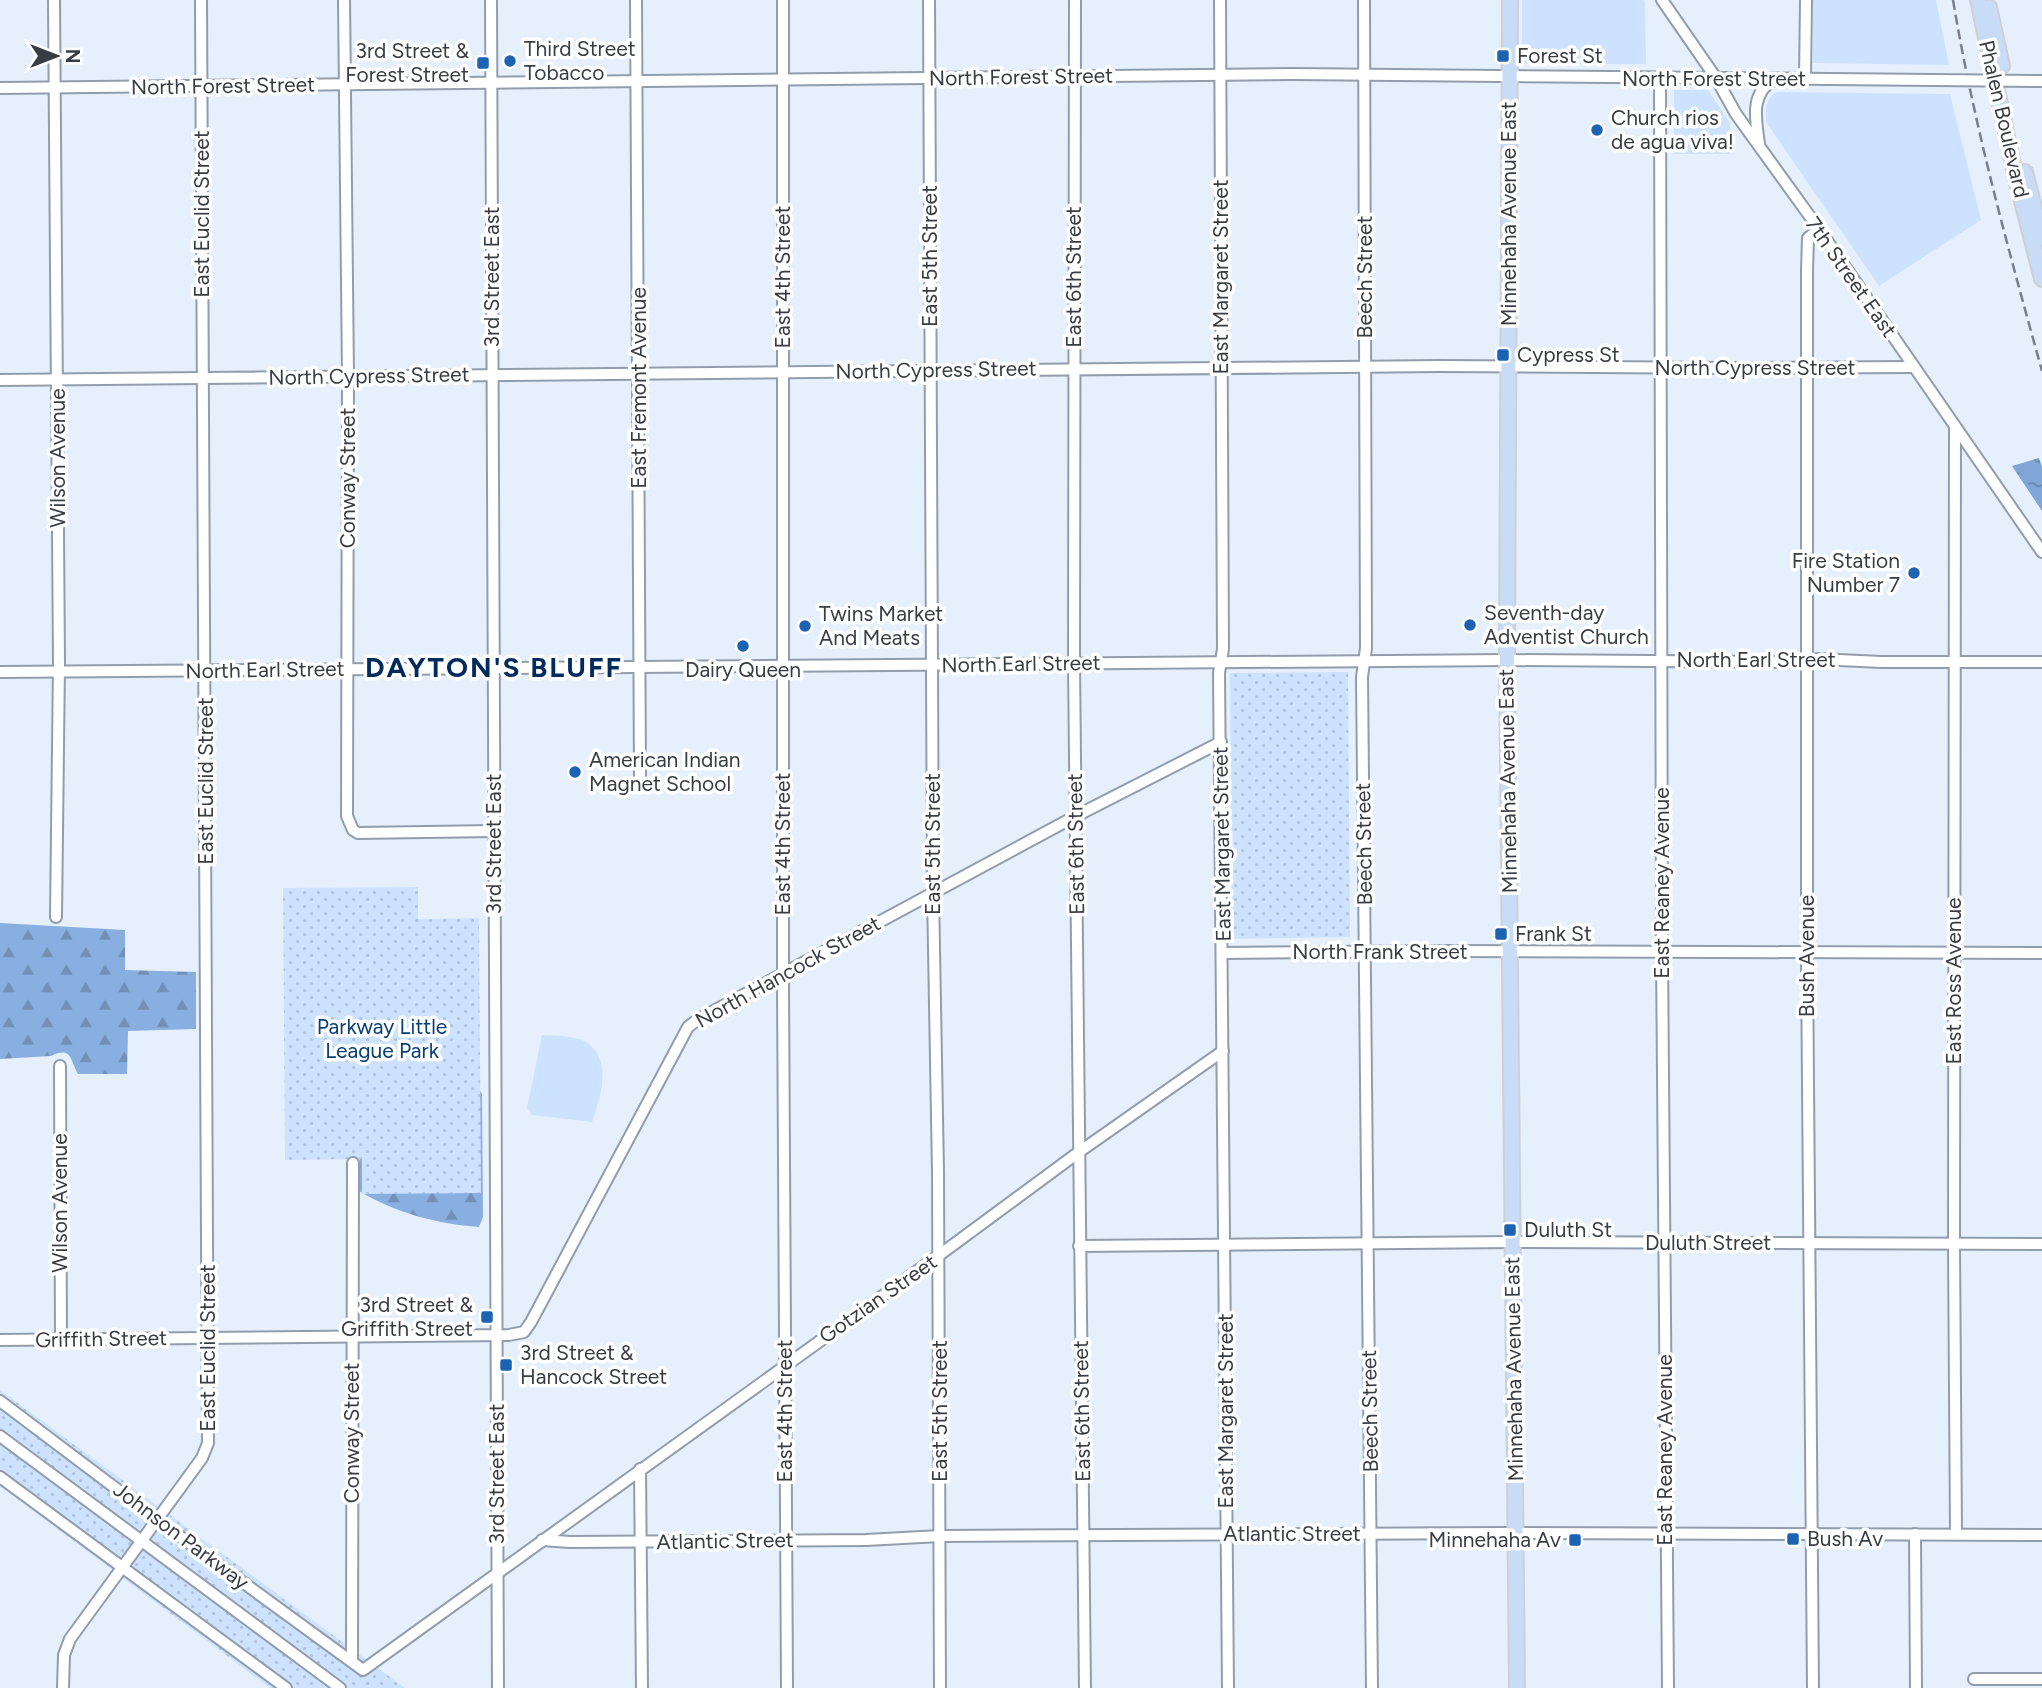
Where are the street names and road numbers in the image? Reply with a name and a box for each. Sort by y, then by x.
street label: Phalen Boulevard [1974,38,2035,200]
street label: North Forest Street [929,62,1113,91]
street label: North Forest Street [1622,66,1806,91]
street label: North Forest Street [131,71,315,100]
street label: Minnehaha Avenue East [1496,102,1521,326]
street label: East Euclid Street [189,130,214,298]
street label: East Margaret Street [1208,179,1233,375]
street label: East 5th Street [917,185,942,327]
street label: East 4th Street [770,206,795,348]
street label: East 6th Street [1061,206,1086,348]
street label: 3rd Street East [479,207,504,347]
street label: 7th Street East [1801,212,1902,342]
street label: Beech Street [1352,216,1377,338]
street label: East Fremont Avenue [626,287,651,489]
street label: North Cypress Street [835,355,1037,384]
street label: North Cypress Street [1654,355,1856,380]
street label: North Cypress Street [268,361,470,390]
street label: Wilson Avenue [45,388,70,528]
street label: Conway Street [335,408,360,548]
street label: North Earl Street [1676,647,1836,672]
street label: North Earl Street [941,650,1101,677]
street label: North Earl Street [185,656,345,683]
street label: Minnehaha Avenue East [1493,668,1522,894]
street label: East Euclid Street [193,697,218,865]
street label: East Margaret Street [1207,746,1236,942]
street label: East 4th Street [770,773,795,915]
street label: East 5th Street [920,773,945,915]
street label: East 6th Street [1062,773,1089,915]
street label: 3rd Street East [481,774,506,914]
street label: Beech Street [1350,782,1377,906]
street label: East Reaney Avenue [1649,787,1674,979]
street label: Bush Avenue [1794,895,1819,1017]
street label: East Ross Avenue [1941,897,1966,1065]
street label: North Hancock Street [691,910,885,1033]
street label: North Frank Street [1292,939,1468,964]
street label: Wilson Avenue [47,1133,72,1273]
street label: Duluth Street [1645,1230,1771,1255]
street label: Gotzian Street [814,1249,941,1348]
street label: Minnehaha Avenue East [1499,1256,1528,1482]
street label: East Euclid Street [195,1264,220,1432]
street label: East Margaret Street [1213,1313,1238,1509]
street label: Griffith Street [35,1325,167,1352]
street label: East 4th Street [772,1340,797,1482]
street label: East 5th Street [927,1340,952,1482]
street label: East 6th Street [1068,1340,1095,1482]
street label: Beech Street [1356,1349,1383,1473]
street label: East Reaney Avenue [1652,1354,1677,1546]
street label: Conway Street [339,1363,364,1503]
street label: 3rd Street East [484,1404,509,1544]
street label: Johnson Parkway [109,1477,254,1595]
street label: Atlantic Street [1223,1521,1361,1546]
street label: Atlantic Street [656,1527,794,1554]

